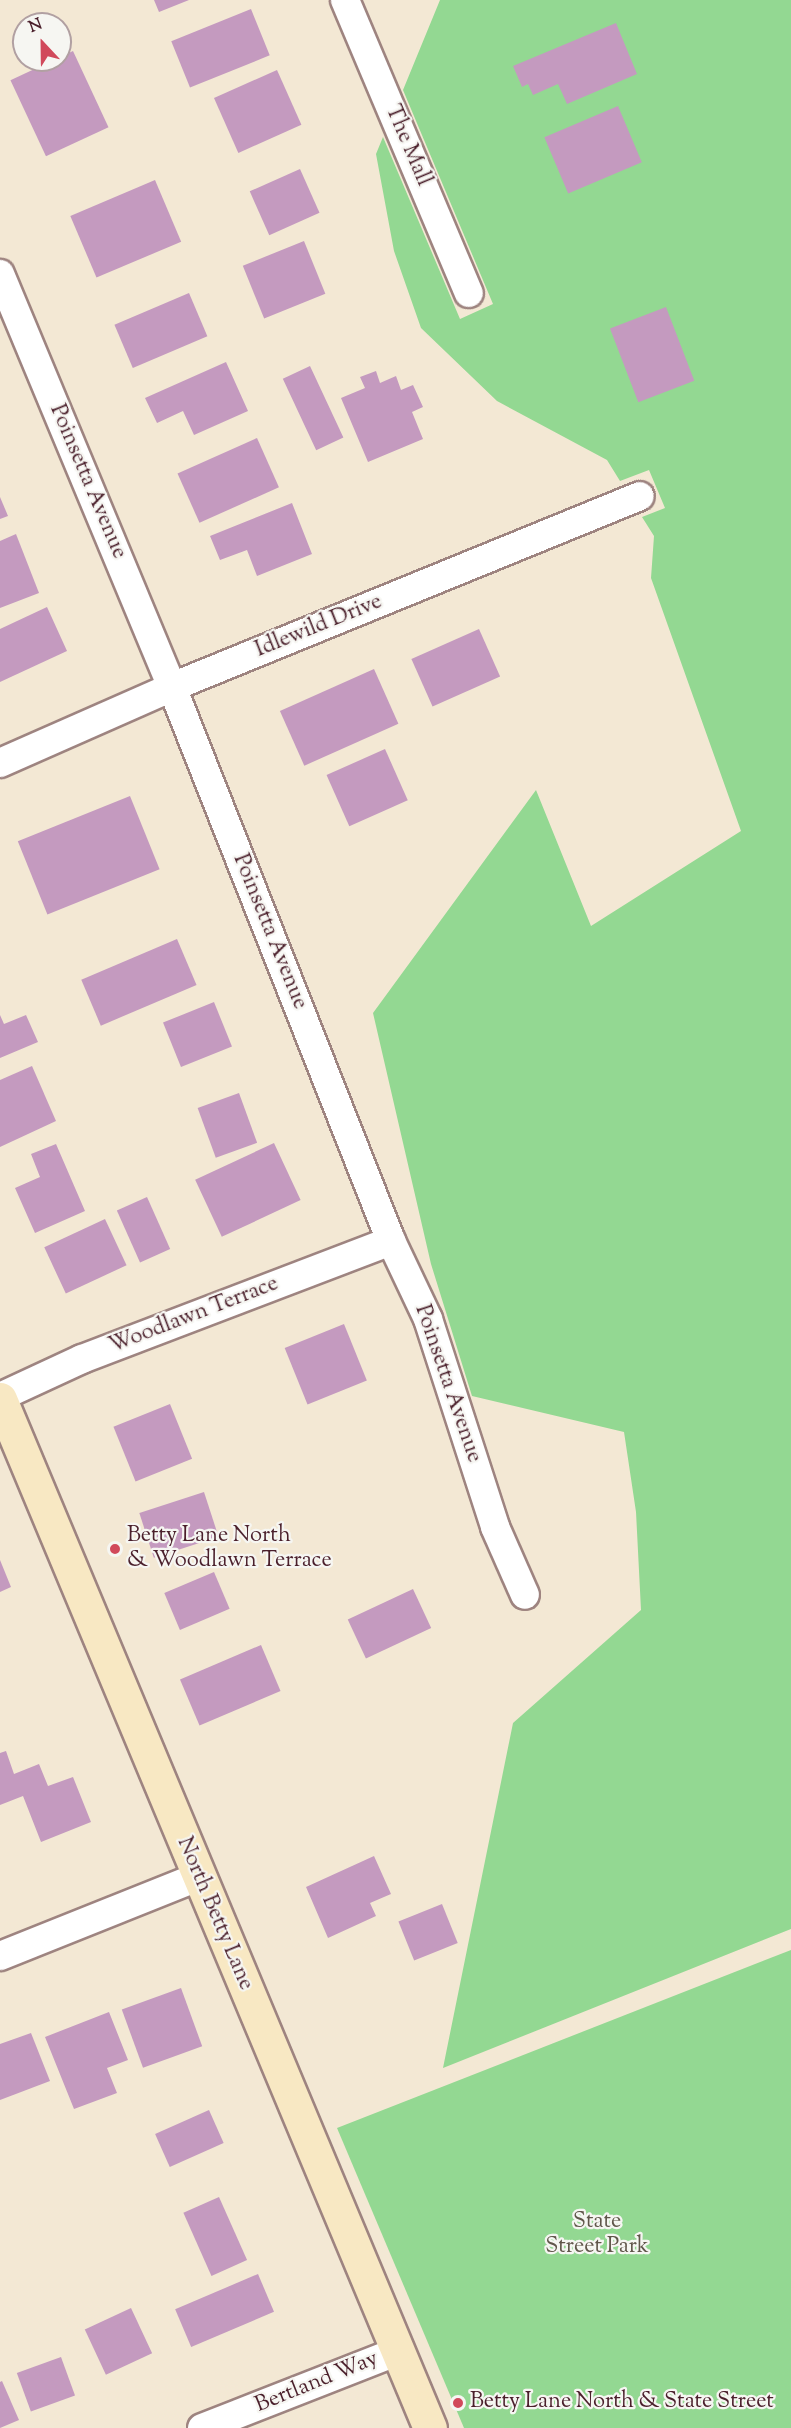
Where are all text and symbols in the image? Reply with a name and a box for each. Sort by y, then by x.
north arrow [12,12,72,72]
text: N [26,14,46,40]
street label: The Mall [378,101,436,191]
street label: Poinsetta Avenue [43,401,131,563]
street label: Idlewild Drive [252,590,386,664]
street label: Poinsetta Avenue [226,851,312,1013]
street label: Woodlawn Terrace [106,1272,282,1360]
street label: Poinsetta Avenue [408,1302,486,1466]
place label: Betty Lane North & Woodlawn Terrace [127,1523,332,1574]
marker: Betty Lane North & Woodlawn Terrace [108,1542,122,1556]
street label: North Betty Lane [170,1833,258,1995]
park label: State Street Park [545,2209,649,2260]
street label: Bertland Way [252,2346,382,2420]
place label: Betty Lane North & State Street [470,2390,774,2416]
marker: Betty Lane North & State Street [451,2396,465,2410]

